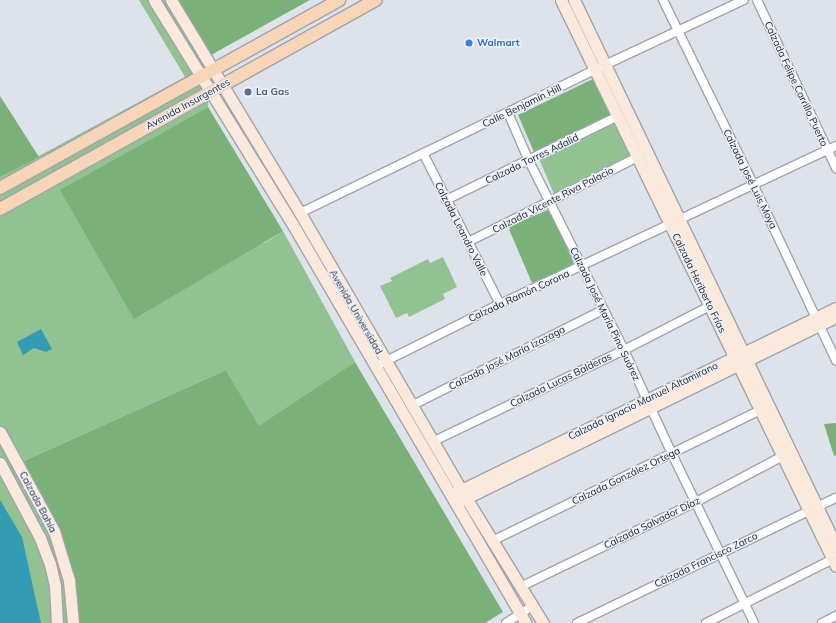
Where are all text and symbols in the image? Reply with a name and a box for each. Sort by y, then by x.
street label: Calzada Felipe Carrillo Puerto [762,20,830,148]
place label: Walmart [477,37,520,49]
marker: Walmart [464,38,474,48]
street label: Avenida Insurgentes [144,76,232,132]
street label: Calle Benjamín Hill [481,82,563,130]
place label: La Gas [256,86,289,98]
marker: La Gas [243,87,253,97]
street label: Calzada José Luis Moya [721,127,779,231]
street label: Calzada Torres Adalid [484,131,580,187]
street label: Calzada Vicente Riva Palacio [490,164,616,236]
street label: Calzada Leandro Valle [432,180,490,278]
street label: Calzada Heriberto Frías [670,231,728,335]
street label: Calzada José María Pino Suárez [567,245,643,383]
street label: Calzada Ramón Corona [467,267,571,325]
street label: Avenida Universidad [327,268,385,356]
street label: Calzada José María Izazaga [447,323,567,393]
street label: Calzada Lucas Balderas [508,350,614,410]
street label: Calzada Ignacio Manuel Altamirano [566,359,720,443]
street label: Calzada González Ortega [570,445,682,507]
street label: Calzada Bahía [17,469,59,535]
street label: Calzada Salvador Díaz [602,494,702,552]
street label: Calzada Francisco Zarco [652,530,760,590]

